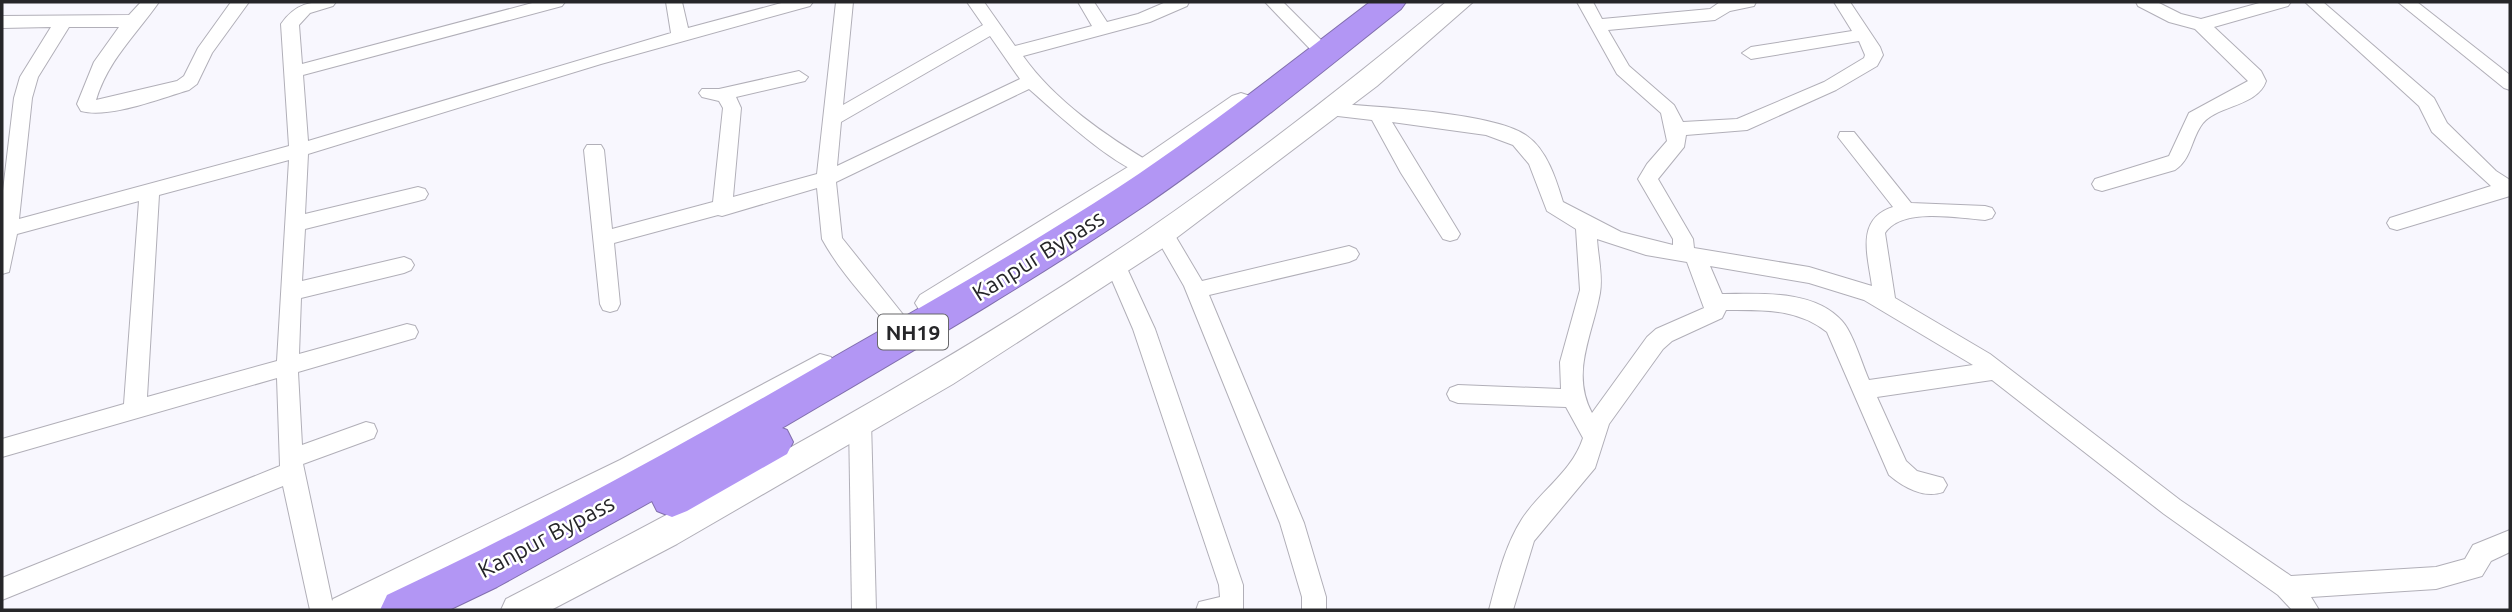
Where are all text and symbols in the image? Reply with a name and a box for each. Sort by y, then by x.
street label: Kanpur Bypass [968,205,1108,305]
road number: NH19 [878,314,948,350]
street label: Kanpur Bypass [474,490,618,582]

